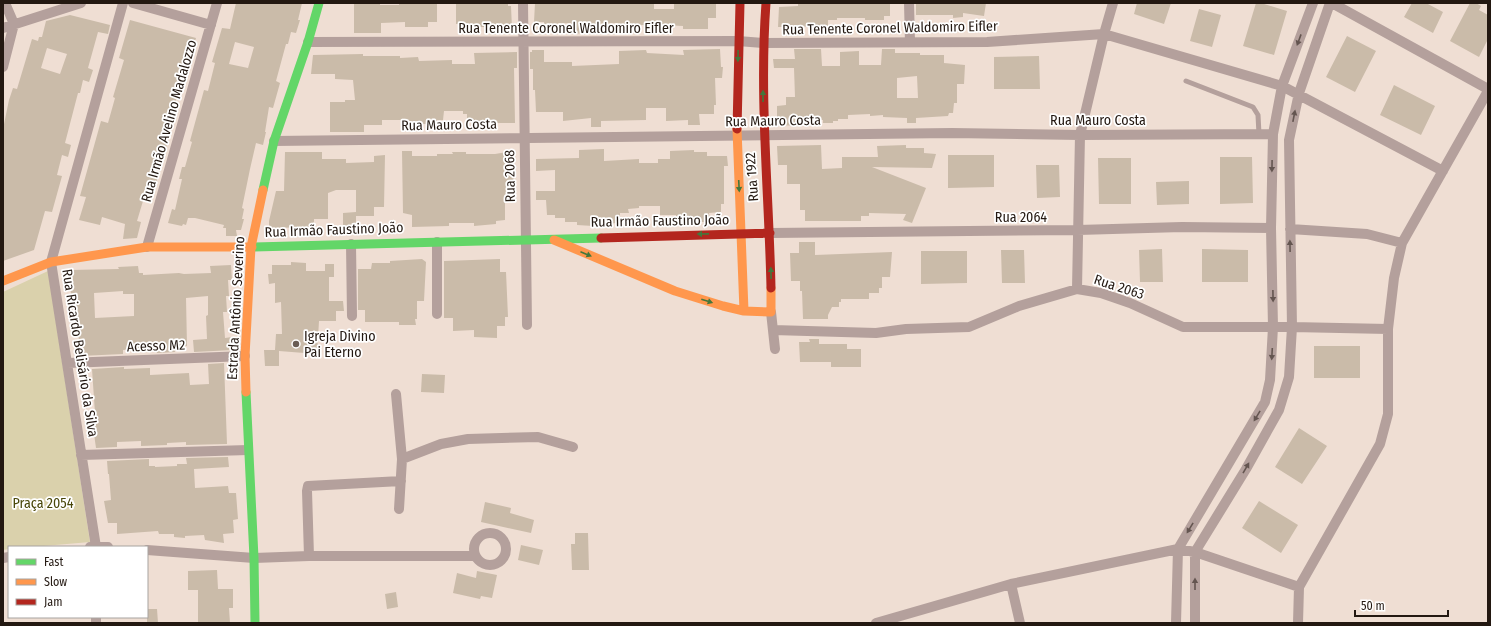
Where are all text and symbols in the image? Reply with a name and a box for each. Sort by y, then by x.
street label: Rua Tenente Coronel Waldomiro Eifler [782,18,998,38]
street label: Rua Tenente Coronel Waldomiro Eifler [458,20,674,37]
one-way arrow [1296,34,1302,46]
street label: Rua Irmão Avelino Madalozzo [138,38,200,204]
one-way arrow [735,50,741,63]
one-way arrow [760,89,766,102]
one-way arrow [1291,110,1297,122]
street label: Rua Mauro Costa [725,112,821,130]
street label: Rua Mauro Costa [1050,112,1146,129]
street label: Rua Mauro Costa [401,116,497,134]
street label: Rua 2068 [501,150,519,202]
street label: Rua 1922 [742,152,762,202]
one-way arrow [1269,160,1275,173]
one-way arrow [736,180,743,192]
street label: Rua 2064 [995,209,1047,226]
street label: Rua Irmão Faustino João [590,211,730,231]
street label: Rua Irmão Faustino João [264,219,404,241]
one-way arrow [696,231,709,237]
street label: Estrada Antônio Severino [224,236,248,380]
one-way arrow [1287,239,1293,252]
one-way arrow [580,251,592,257]
one-way arrow [768,266,774,279]
street label: Rua Ricardo Belisário da Silva [58,268,102,438]
street label: Rua 2063 [1092,271,1146,303]
one-way arrow [1270,290,1276,303]
one-way arrow [701,298,713,304]
place label: Igreja Divino Pai Eterno [304,328,376,361]
street label: Acesso M2 [126,336,186,356]
marker: Igreja Divino Pai Eterno [291,339,301,349]
one-way arrow [1268,348,1275,360]
one-way arrow [1254,410,1261,422]
one-way arrow [1243,462,1250,474]
park label: Praça 2054 [12,495,74,512]
one-way arrow [1187,522,1194,534]
legend [8,546,148,618]
text: Fast [44,555,63,569]
text: Slow [44,575,67,589]
one-way arrow [1192,577,1198,590]
scale bar [1355,592,1448,618]
text: Jam [44,595,62,609]
text: 50 m [1361,599,1385,613]

